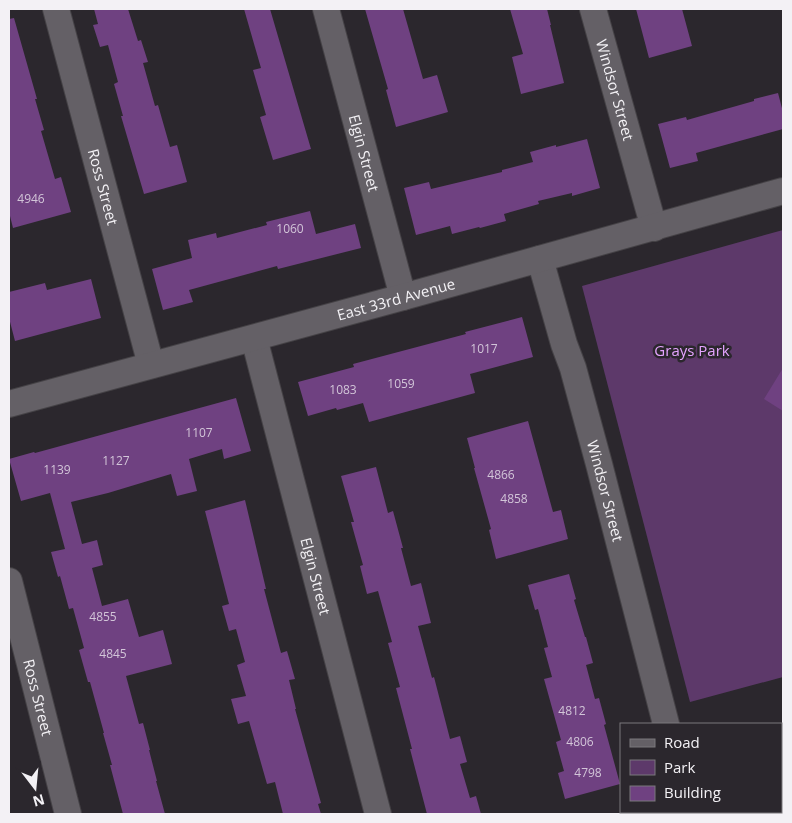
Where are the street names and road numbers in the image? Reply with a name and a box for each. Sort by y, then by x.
street label: Windsor Street [592,37,639,143]
street label: Elgin Street [345,112,384,194]
street label: Ross Street [84,146,123,227]
street label: East 33rd Avenue [335,273,457,325]
street label: Windsor Street [583,438,629,544]
street label: Elgin Street [296,535,336,617]
street label: Ross Street [19,657,58,738]

